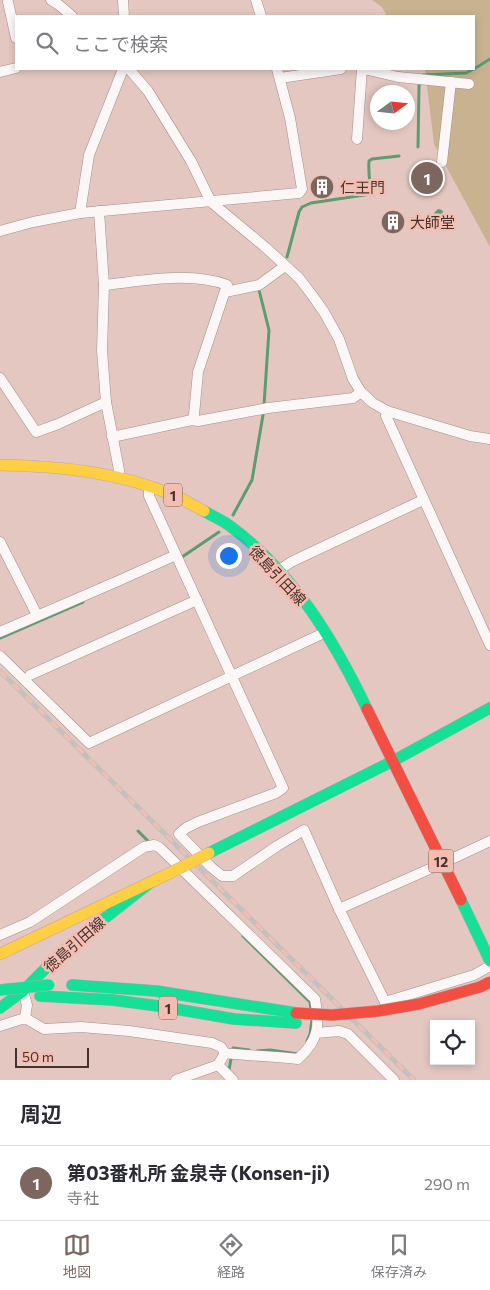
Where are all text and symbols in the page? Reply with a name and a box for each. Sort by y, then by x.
search box [15,15,475,70]
icon: search [33,29,61,57]
text: ここで検索 [73,32,168,55]
north arrow [370,85,415,130]
pin: 1 [411,159,443,197]
building icon: 仁王門 [309,174,335,200]
place label: 仁王門 [340,178,385,196]
building icon: 大師堂 [380,209,406,235]
place label: 大師堂 [410,213,455,231]
road number: 1 [164,484,182,506]
street label: 徳島引田線 [246,541,310,609]
your location [216,543,242,569]
road number: 12 [428,849,454,872]
street label: 徳島引田線 [40,913,108,975]
road number: 1 [159,996,177,1020]
map controls [430,1020,475,1065]
button: locate [430,1020,475,1065]
scale bar [15,1045,89,1068]
text: 50 m [22,1048,54,1065]
text: 周辺 [20,1101,62,1126]
text: 第03番札所 金泉寺 (Konsen-ji) [67,1161,330,1184]
text: 1 [32,1174,40,1193]
text: 290 m [424,1174,470,1193]
text: 寺社 [67,1188,99,1207]
tab: 地図 [63,1231,91,1281]
tab: 経路 [217,1231,245,1281]
tab: 保存済み [371,1231,427,1281]

